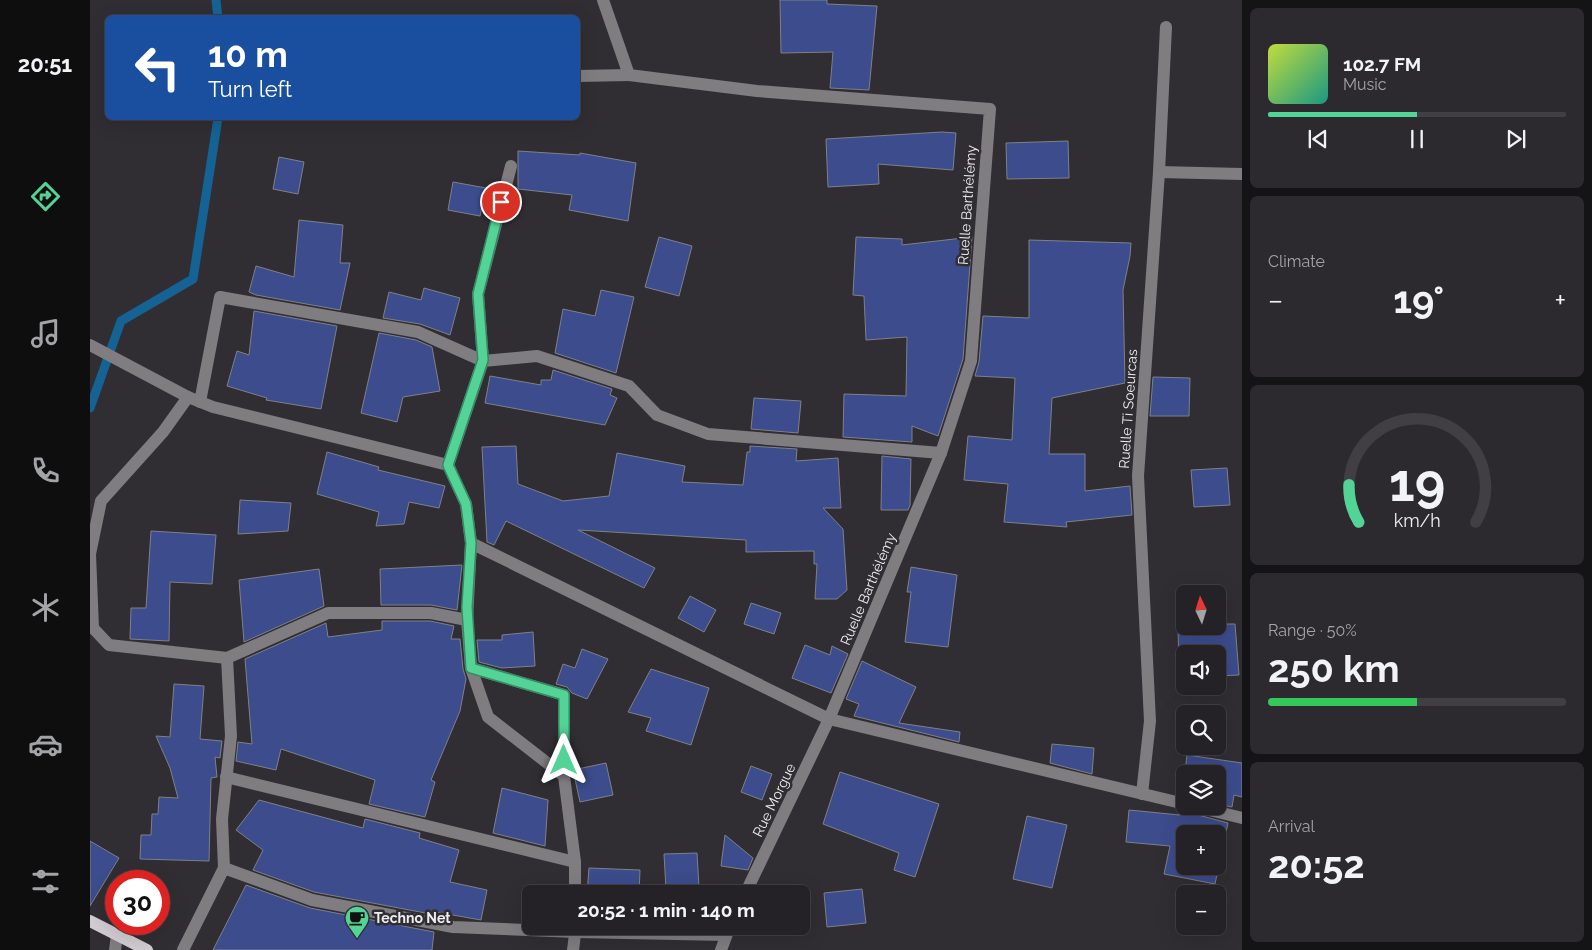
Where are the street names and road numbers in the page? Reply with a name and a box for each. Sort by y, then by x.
street label: Ruelle Barthélémy [955,144,979,266]
street label: Ruelle Ti Soeurcas [1116,348,1140,469]
street label: Ruelle Barthélémy [837,530,899,647]
street label: Rue Morgue [749,761,799,839]

